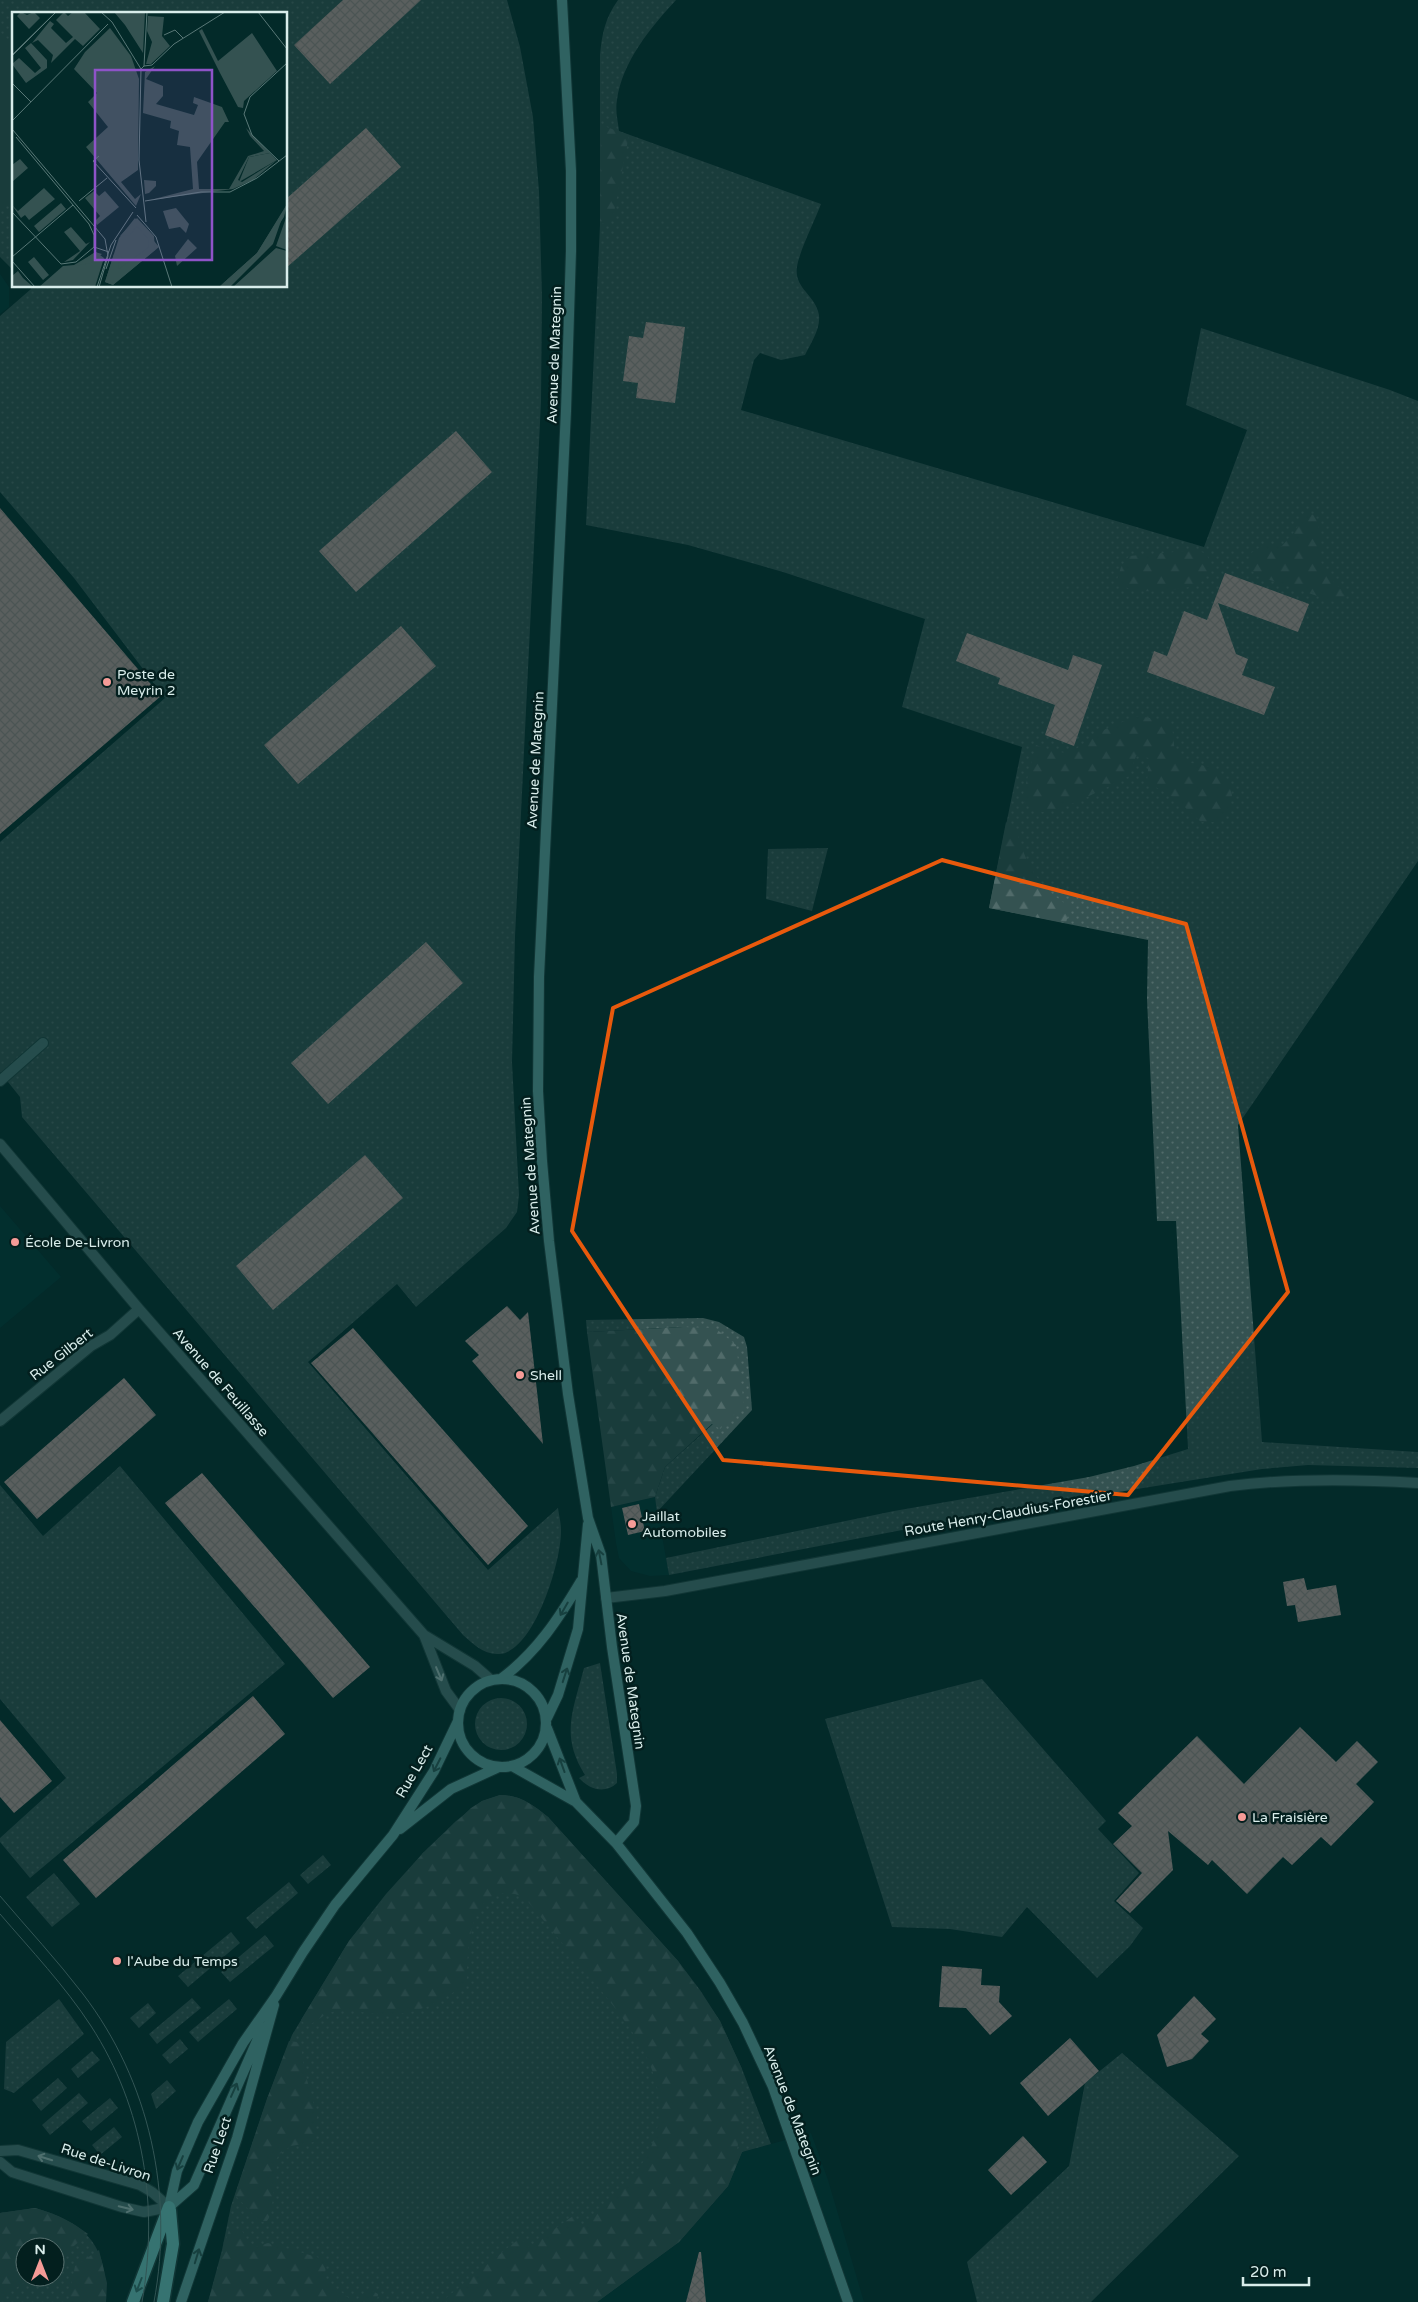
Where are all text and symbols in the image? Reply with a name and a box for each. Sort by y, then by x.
inset map [12,12,288,288]
street label: Avenue de Mategnin [544,286,565,424]
place label: Poste de Meyrin 2 [117,666,176,699]
marker: Poste de Meyrin 2 [101,676,113,688]
street label: Avenue de Mategnin [523,691,548,829]
street label: Avenue de Mategnin [517,1097,544,1235]
place label: École De-Livron [25,1234,130,1251]
marker: École De-Livron [9,1236,21,1248]
street label: Rue Gilbert [26,1324,97,1384]
street label: Avenue de Feuillasse [169,1325,272,1440]
place label: Shell [530,1367,562,1384]
marker: Shell [514,1369,526,1381]
street label: Route Henry-Claudius-Forestier [903,1487,1114,1540]
place label: Jaillat Automobiles [642,1508,727,1541]
marker: Jaillat Automobiles [626,1518,638,1530]
one-way arrow [595,1550,604,1566]
one-way arrow [559,1601,569,1615]
street label: Avenue de Mategnin [612,1612,649,1751]
one-way arrow [434,1666,444,1681]
one-way arrow [561,1667,570,1683]
street label: Rue Lect [392,1741,437,1801]
one-way arrow [432,1757,441,1772]
one-way arrow [557,1757,566,1773]
place label: La Fraisière [1252,1809,1328,1826]
marker: La Fraisière [1236,1811,1248,1823]
place label: l'Aube du Temps [127,1953,238,1970]
marker: l'Aube du Temps [111,1955,123,1967]
street label: Avenue de Mategnin [760,2043,825,2178]
one-way arrow [230,2083,240,2098]
street label: Rue Lect [200,2114,235,2176]
street label: Rue de-Livron [59,2140,153,2185]
one-way arrow [37,2152,53,2162]
one-way arrow [175,2155,185,2170]
one-way arrow [118,2204,134,2213]
north arrow [15,2237,65,2287]
text: N [34,2241,46,2258]
one-way arrow [193,2248,203,2264]
scale bar [1243,2254,1309,2286]
text: 20 m [1250,2263,1287,2281]
one-way arrow [134,2277,143,2292]

